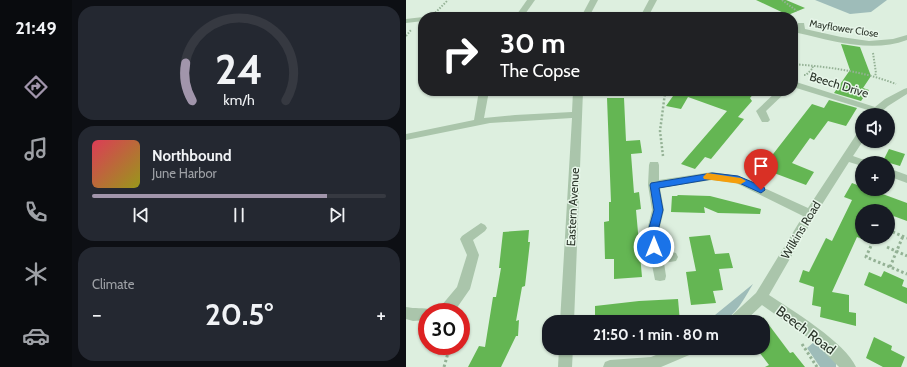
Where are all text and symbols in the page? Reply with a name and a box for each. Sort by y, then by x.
text: 21:49 [15,17,57,39]
street label: Mayflower Close [808,17,879,40]
text: 30 m [500,26,566,60]
icon: right [434,28,486,80]
text: 24 [215,44,263,94]
text: The Copse [500,60,580,82]
street label: Beech Drive [808,68,871,101]
icon: directions [22,73,50,101]
text: km/h [223,91,255,109]
map controls [855,108,895,244]
button: sound [855,108,895,148]
icon: music [22,135,50,163]
text: Northbound [152,147,232,165]
pin [744,149,778,190]
icon: arrive [750,155,772,177]
button: + [855,156,895,196]
text: June Harbor [152,165,217,181]
street label: Eastern Avenue [563,167,582,247]
icon: phone [22,198,50,226]
street label: Wilkins Road [777,198,824,261]
icon: previous [130,204,152,226]
icon: pause [228,204,250,226]
icon: next [326,204,348,226]
button: − [855,204,895,244]
position arrow [633,226,675,268]
icon: climate [22,260,50,288]
text: Climate [92,276,134,292]
text: 20.5° [205,296,273,333]
text: − [92,301,102,328]
text: + [376,301,386,328]
street label: Beech Road [773,302,839,358]
speed limit sign: 30 [418,303,470,355]
icon: car [22,322,50,350]
text: 21:50 · 1 min · 80 m [593,326,719,344]

